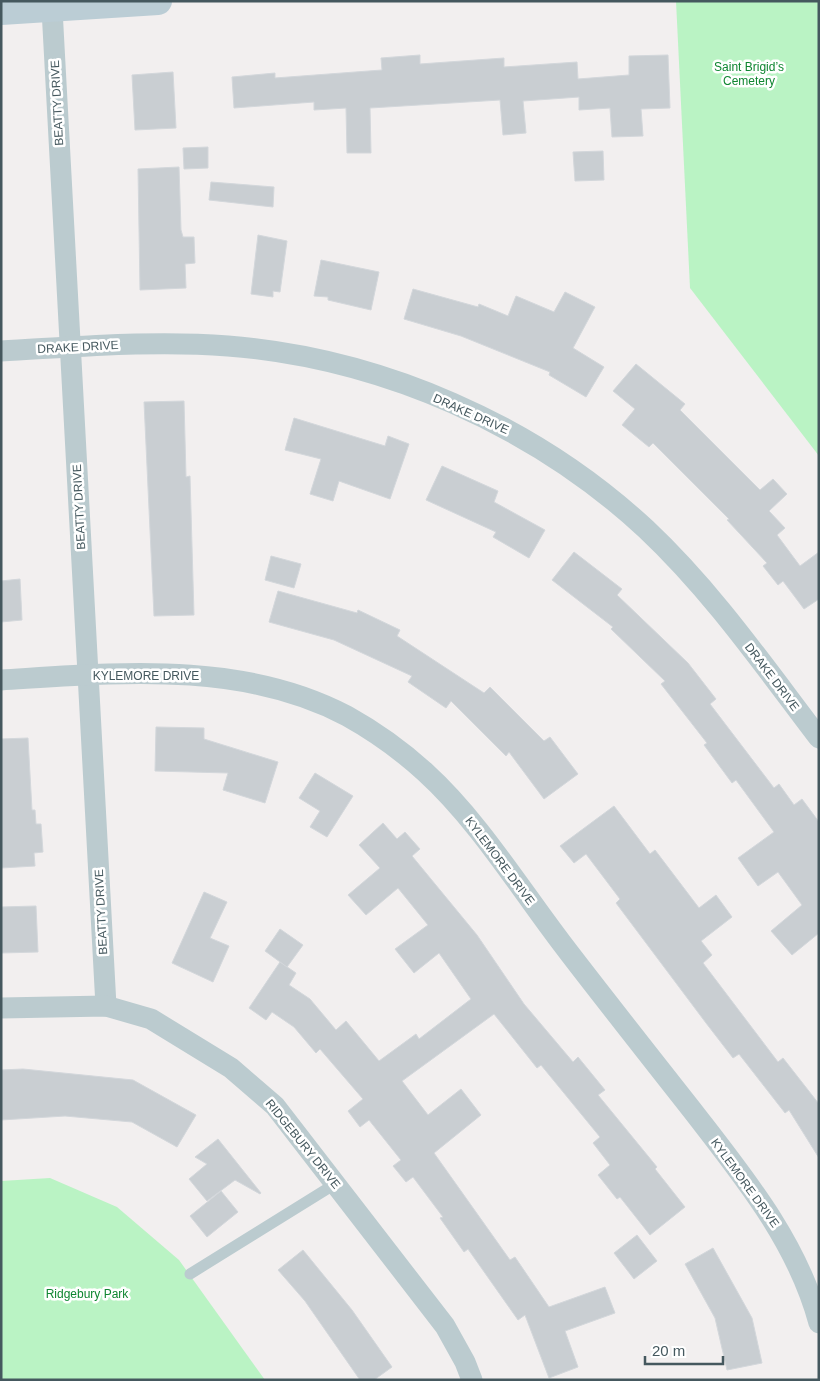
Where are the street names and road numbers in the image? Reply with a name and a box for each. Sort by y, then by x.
street label: BEATTY DRIVE [48,60,66,146]
street label: DRAKE DRIVE [37,338,119,356]
street label: DRAKE DRIVE [431,391,511,437]
street label: BEATTY DRIVE [70,464,88,550]
street label: DRAKE DRIVE [742,640,802,714]
street label: KYLEMORE DRIVE [93,669,199,683]
street label: KYLEMORE DRIVE [462,814,538,908]
street label: BEATTY DRIVE [92,869,110,955]
street label: RIDGEBURY DRIVE [263,1096,343,1192]
street label: KYLEMORE DRIVE [708,1136,782,1230]

